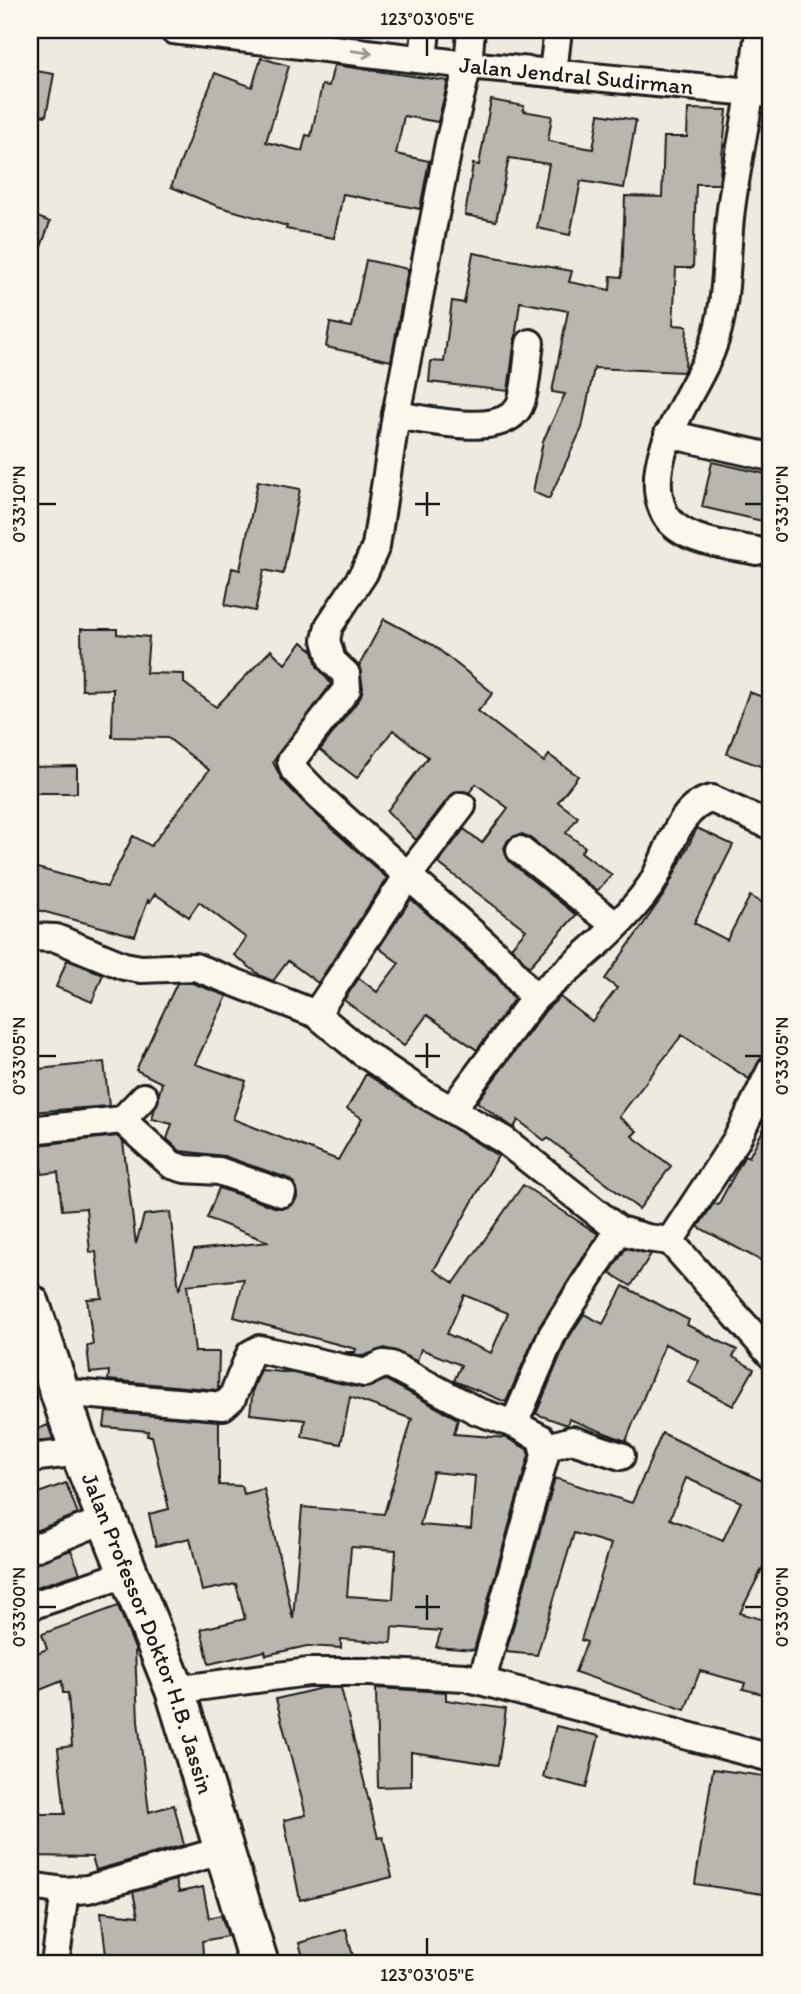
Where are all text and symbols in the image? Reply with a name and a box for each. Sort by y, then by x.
text: 123°03'05"E [380,8,474,30]
one-way arrow [350,46,373,59]
street label: Jalan Jendral Sudirman [458,50,695,101]
text: 0°33'10"N [8,465,30,543]
text: 0°33'10"N [771,465,793,543]
text: 0°33'05"N [8,1017,30,1095]
text: 0°33'05"N [771,1017,793,1095]
street label: Jalan Professor Doktor H.B. Jassin [76,1468,220,1797]
text: 0°33'00"N [8,1567,30,1647]
text: 0°33'00"N [771,1567,793,1647]
text: 123°03'05"E [380,1964,474,1986]

